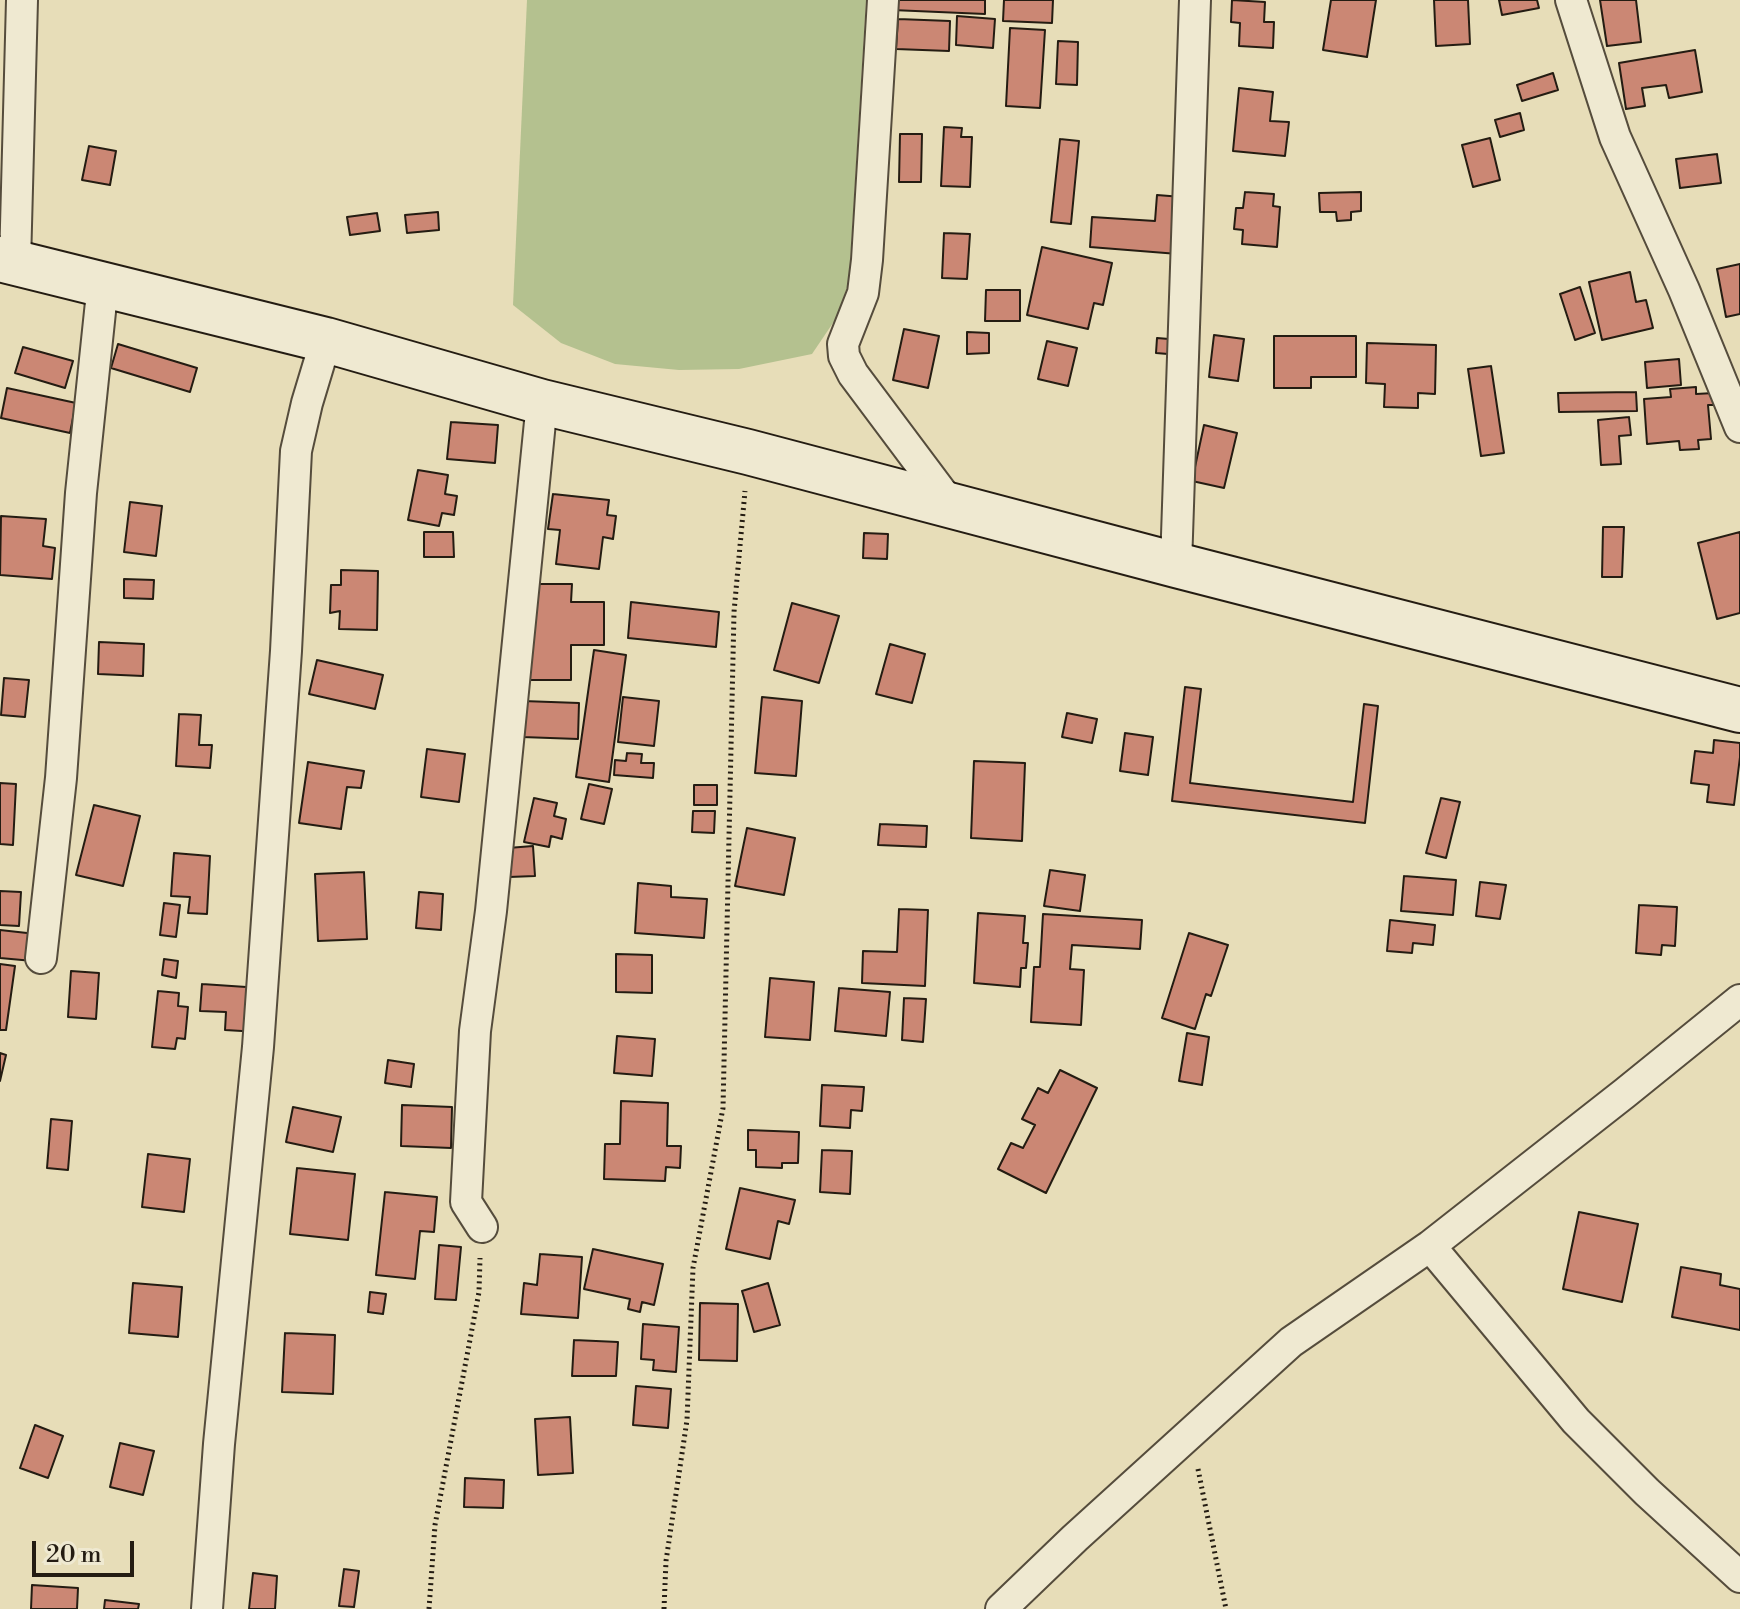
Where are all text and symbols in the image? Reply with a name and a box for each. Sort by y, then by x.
scale bar [36,1525,138,1575]
text: 20 m [46,1540,102,1570]

